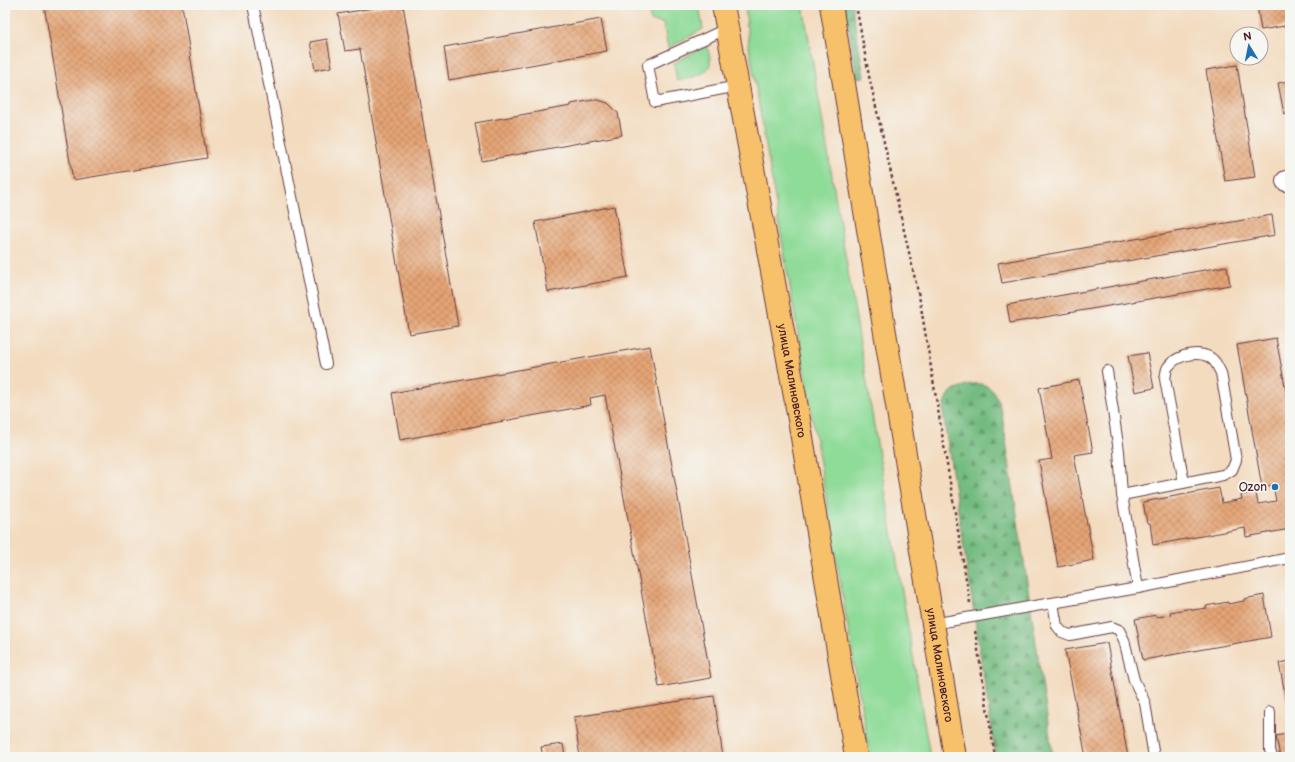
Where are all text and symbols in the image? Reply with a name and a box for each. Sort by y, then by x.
north arrow [1229,26,1269,66]
text: N [1242,30,1253,44]
street label: улица Малиновского [774,323,809,439]
place label: Ozon [1239,480,1267,495]
marker: Ozon [1270,482,1280,492]
street label: улица Малиновского [923,607,956,723]

